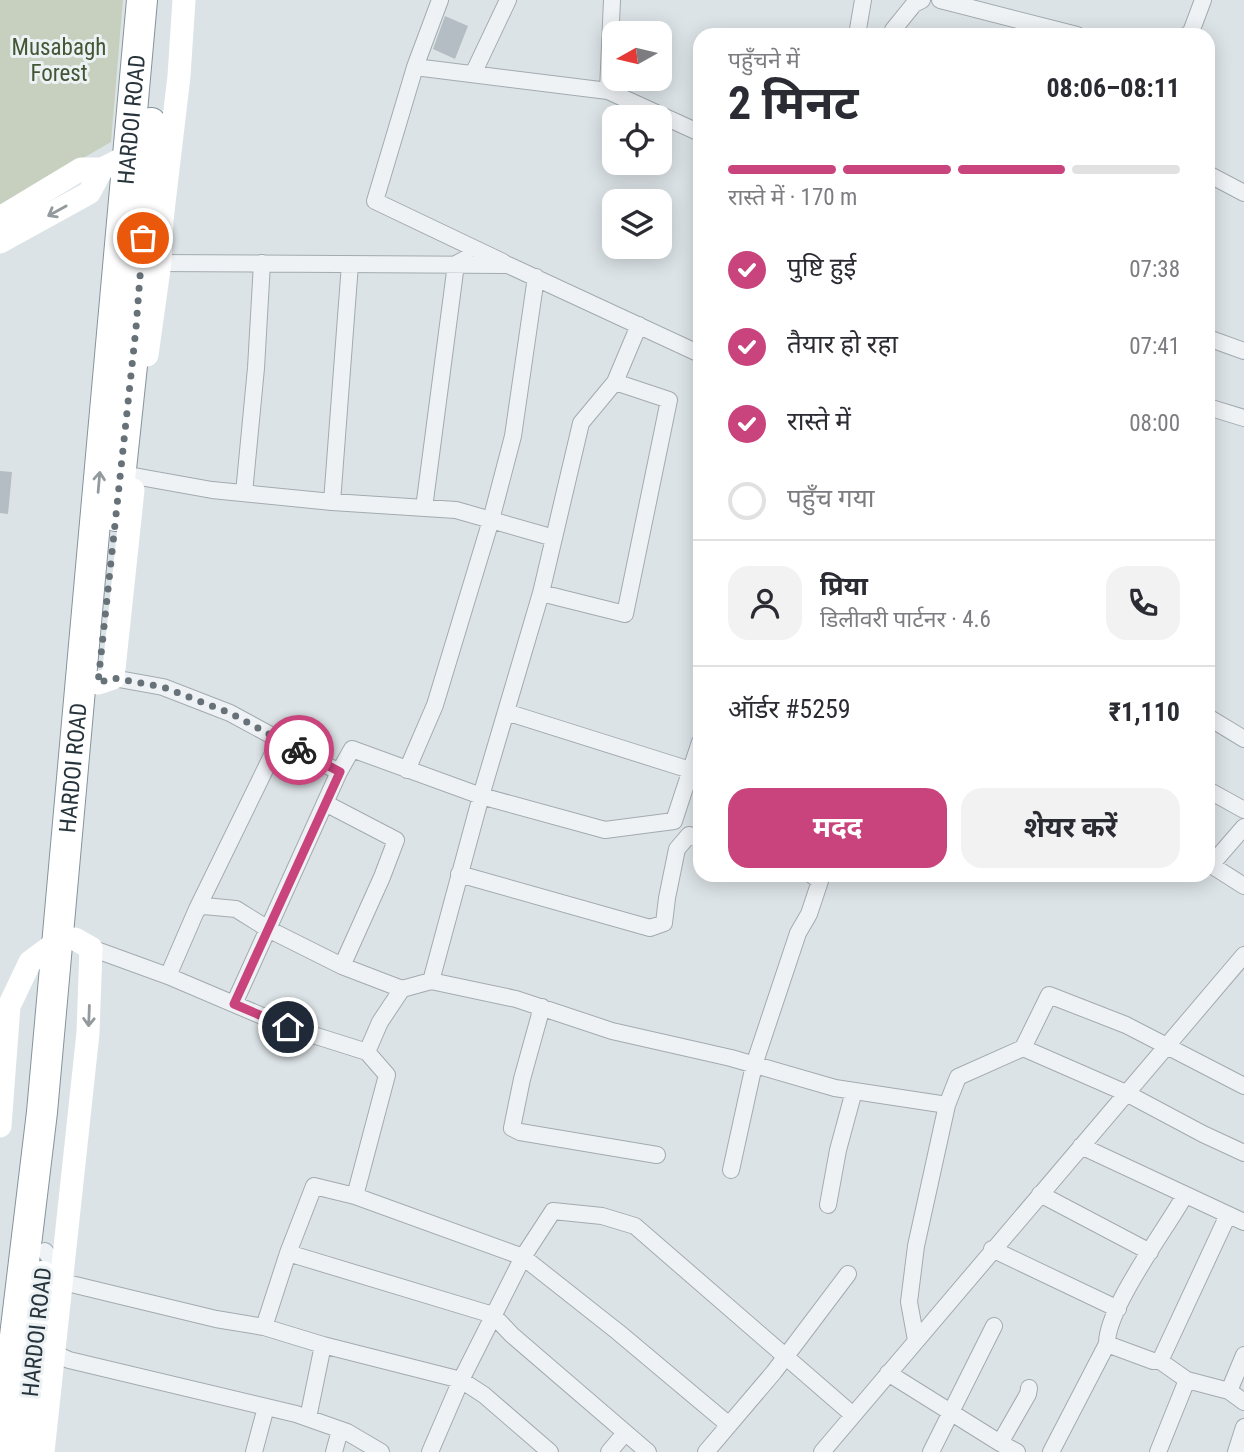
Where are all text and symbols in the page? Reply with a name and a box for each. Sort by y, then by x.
north arrow [602,21,672,91]
map controls [602,21,672,259]
park label: Musabagh Forest [12,34,106,87]
text: पहुँचने में [728,47,800,74]
street label: HARDOI ROAD [112,53,151,186]
text: 08:06–08:11 [1046,73,1180,103]
text: 2 मिनट [728,76,858,130]
button: locate [602,105,672,175]
text: रास्ते में · 170 m [728,184,857,211]
button: layers [602,189,672,259]
one-way arrow [47,204,67,218]
pin [113,208,173,268]
icon: bag [124,219,162,257]
icon: check [728,251,766,289]
text: पुष्टि हुई [787,252,856,282]
text: 07:38 [1129,256,1180,283]
icon: check [728,328,766,366]
text: तैयार हो रहा [787,329,898,359]
text: 07:41 [1129,333,1180,360]
icon: check [728,405,766,443]
text: रास्ते में [787,406,851,436]
text: 08:00 [1129,410,1180,437]
one-way arrow [93,471,106,494]
text: पहुँच गया [787,483,875,513]
button: person [728,566,802,640]
button: phone [1106,566,1180,640]
text: प्रिया [820,571,868,601]
text: डिलीवरी पार्टनर · 4.6 [820,606,991,633]
text: ऑर्डर #5259 [728,694,851,724]
text: ₹1,110 [1109,697,1180,727]
street label: HARDOI ROAD [54,702,92,834]
courier [264,715,334,785]
icon: bike [280,731,318,769]
button: मदद [728,788,947,868]
button: शेयर करें [961,788,1180,868]
pin [258,997,318,1057]
one-way arrow [82,1004,95,1027]
icon: home [269,1008,307,1046]
street label: HARDOI ROAD [17,1266,57,1398]

